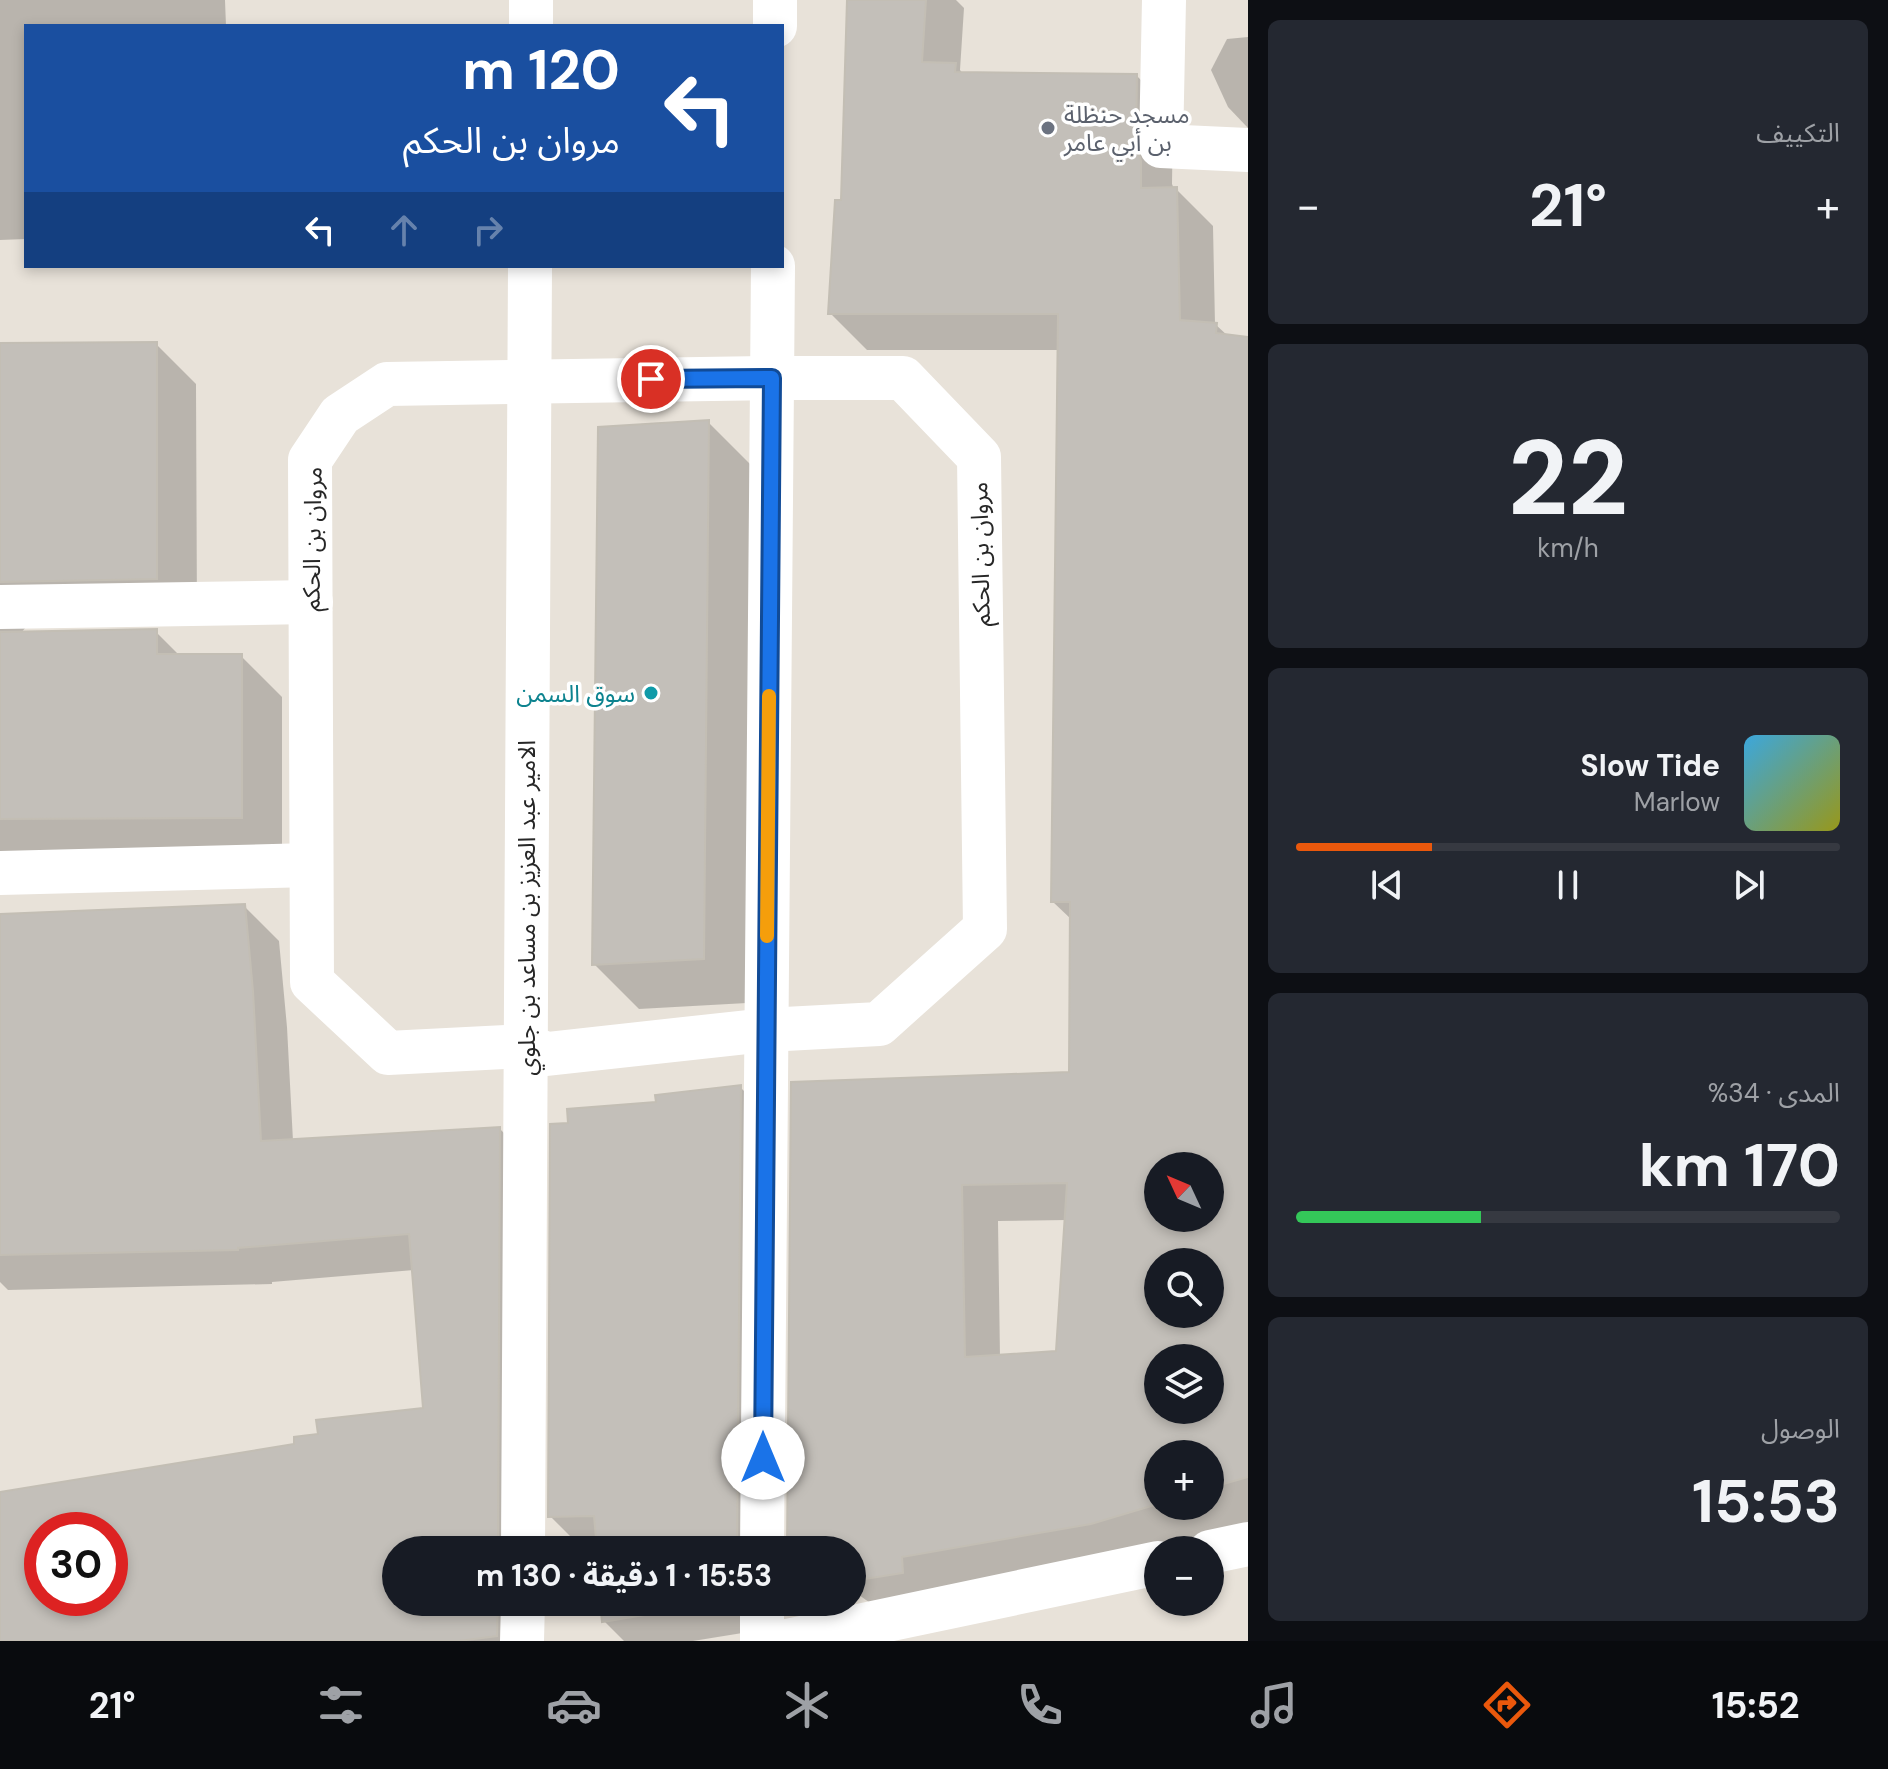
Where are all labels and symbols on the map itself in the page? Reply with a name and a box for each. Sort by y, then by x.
place label: مسجد حنظلة بن أبي عامر [1063,99,1190,161]
marker: مسجد حنظلة بن أبي عامر [1039,119,1057,137]
pin [617,345,685,413]
street label: مروان بن الحكم [295,466,331,612]
street label: مروان بن الحكم [963,481,999,627]
place label: سوق السمن [516,678,635,709]
marker: سوق السمن [642,684,660,702]
street label: الامير عبد العزيز بن مساعد بن جلوي [511,740,545,1076]
north arrow [1144,1152,1224,1232]
position arrow [721,1416,805,1500]
speed limit sign: 30 [24,1512,128,1616]

